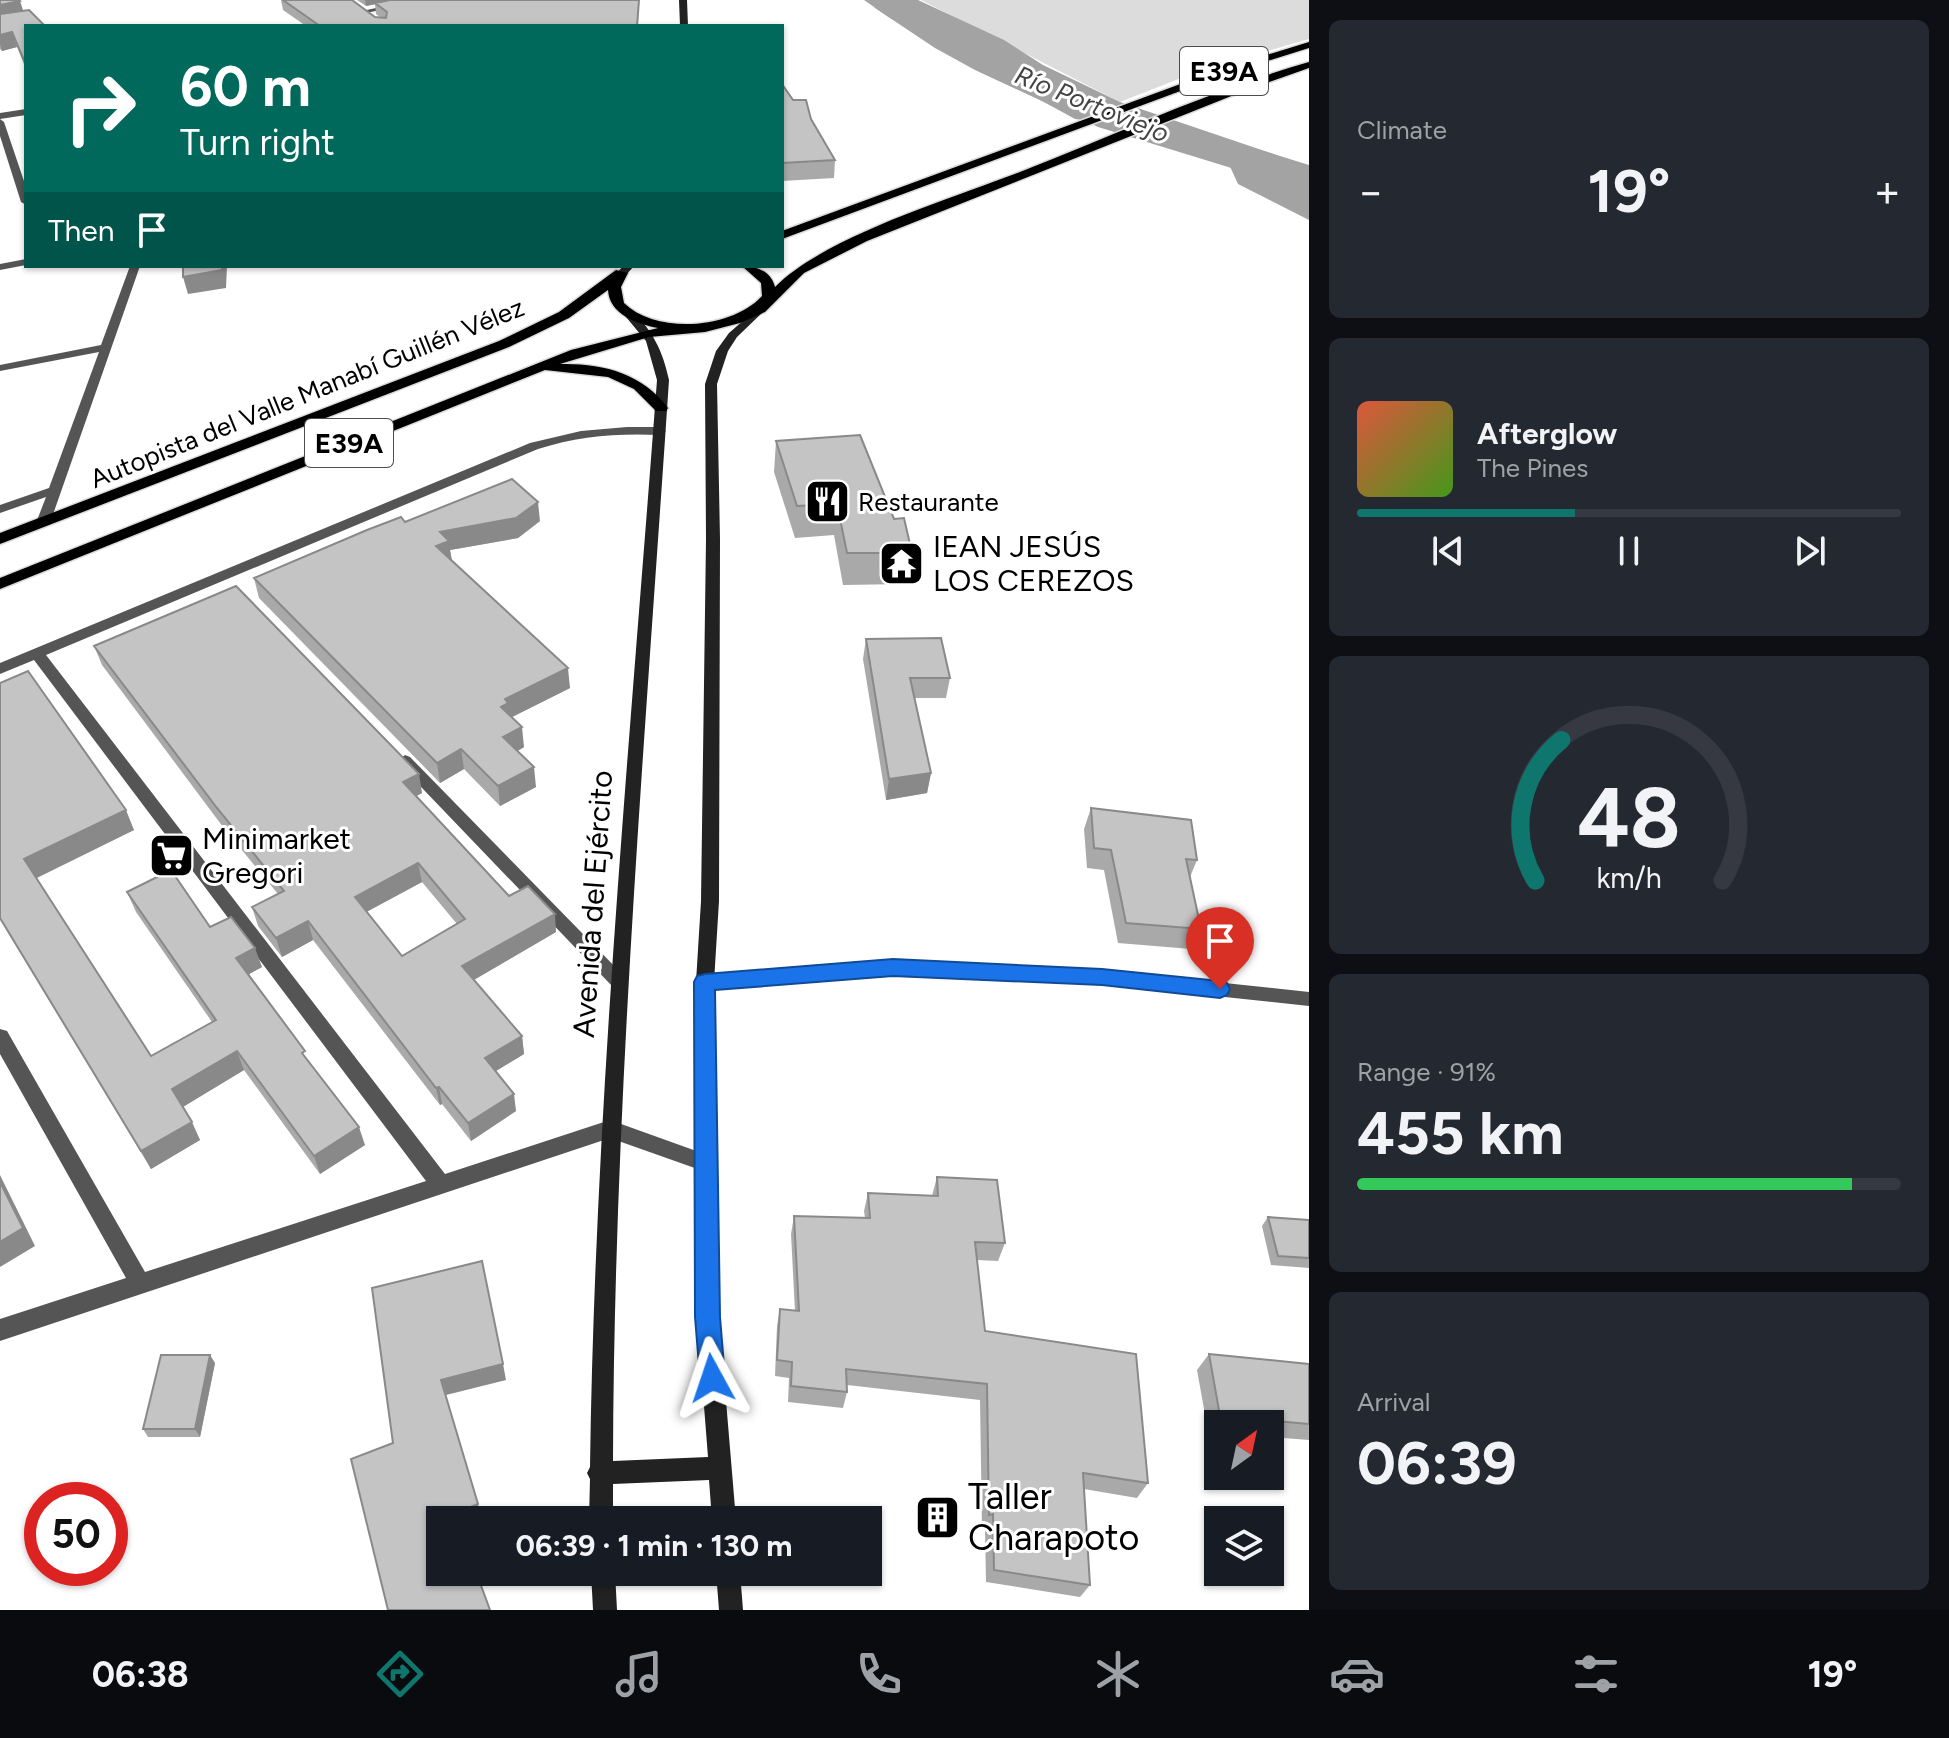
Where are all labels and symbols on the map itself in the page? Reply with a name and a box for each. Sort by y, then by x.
road number: E39A [1180,47,1268,95]
water label: Río Portoviejo [1010,59,1174,149]
street label: Autopista del Valle Manabí Guillén Vélez [85,291,529,495]
road number: E39A [305,419,393,467]
restaurant icon: Restaurante [803,478,851,526]
place label: Restaurante [858,486,999,518]
place label: IEAN JESÚS LOS CEREZOS [933,528,1134,599]
temple icon: IEAN JESÚS LOS CEREZOS [878,540,926,588]
street label: Avenida del Ejército [565,769,620,1039]
place label: Minimarket Gregori [202,820,351,891]
supermarket icon: Minimarket Gregori [147,832,195,880]
pin [1186,907,1254,989]
position arrow [670,1336,754,1420]
north arrow [1204,1410,1284,1490]
place label: Taller Charapoto [968,1475,1140,1559]
speed limit sign: 50 [24,1482,128,1586]
building icon: Taller Charapoto [913,1493,961,1541]

